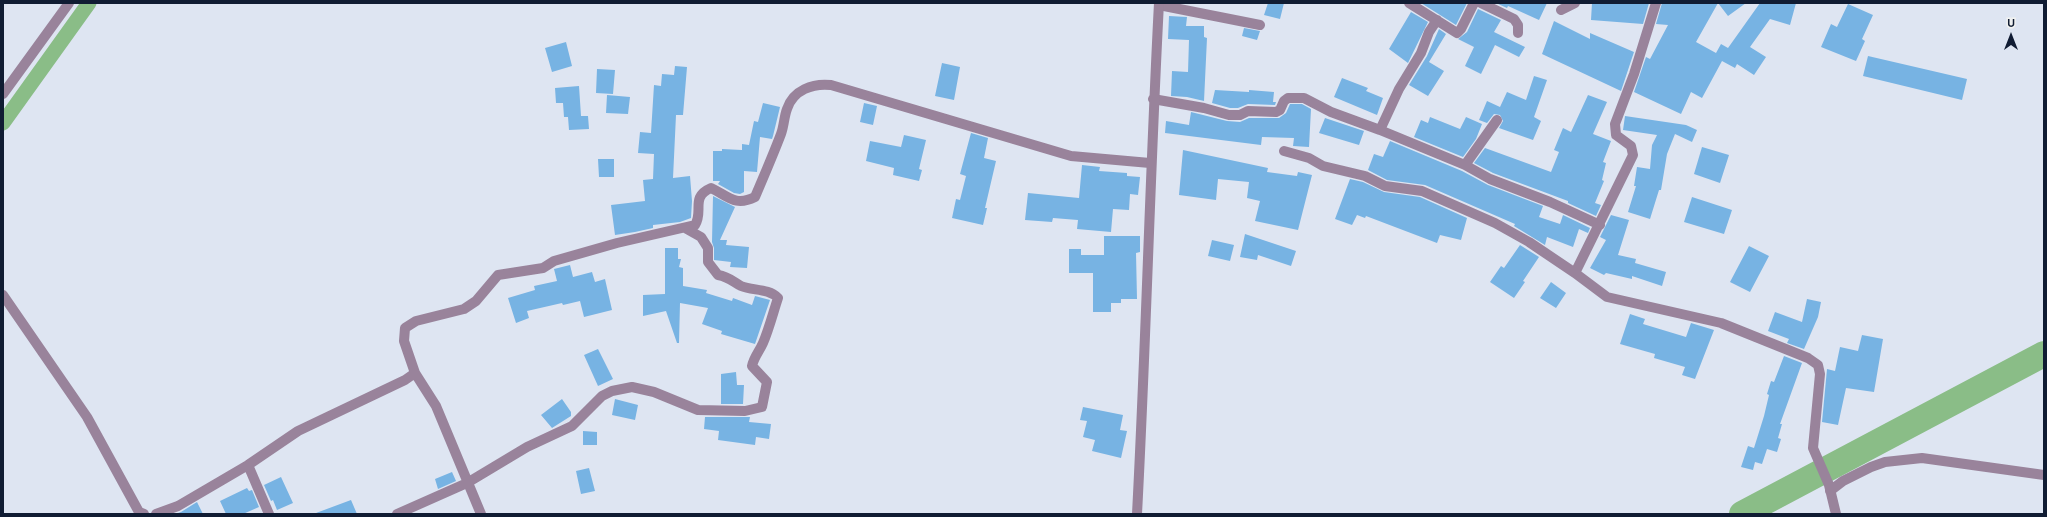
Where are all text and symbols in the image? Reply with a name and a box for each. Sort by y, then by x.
north arrow [1991,16,2031,56]
text: U [2007,17,2015,30]

